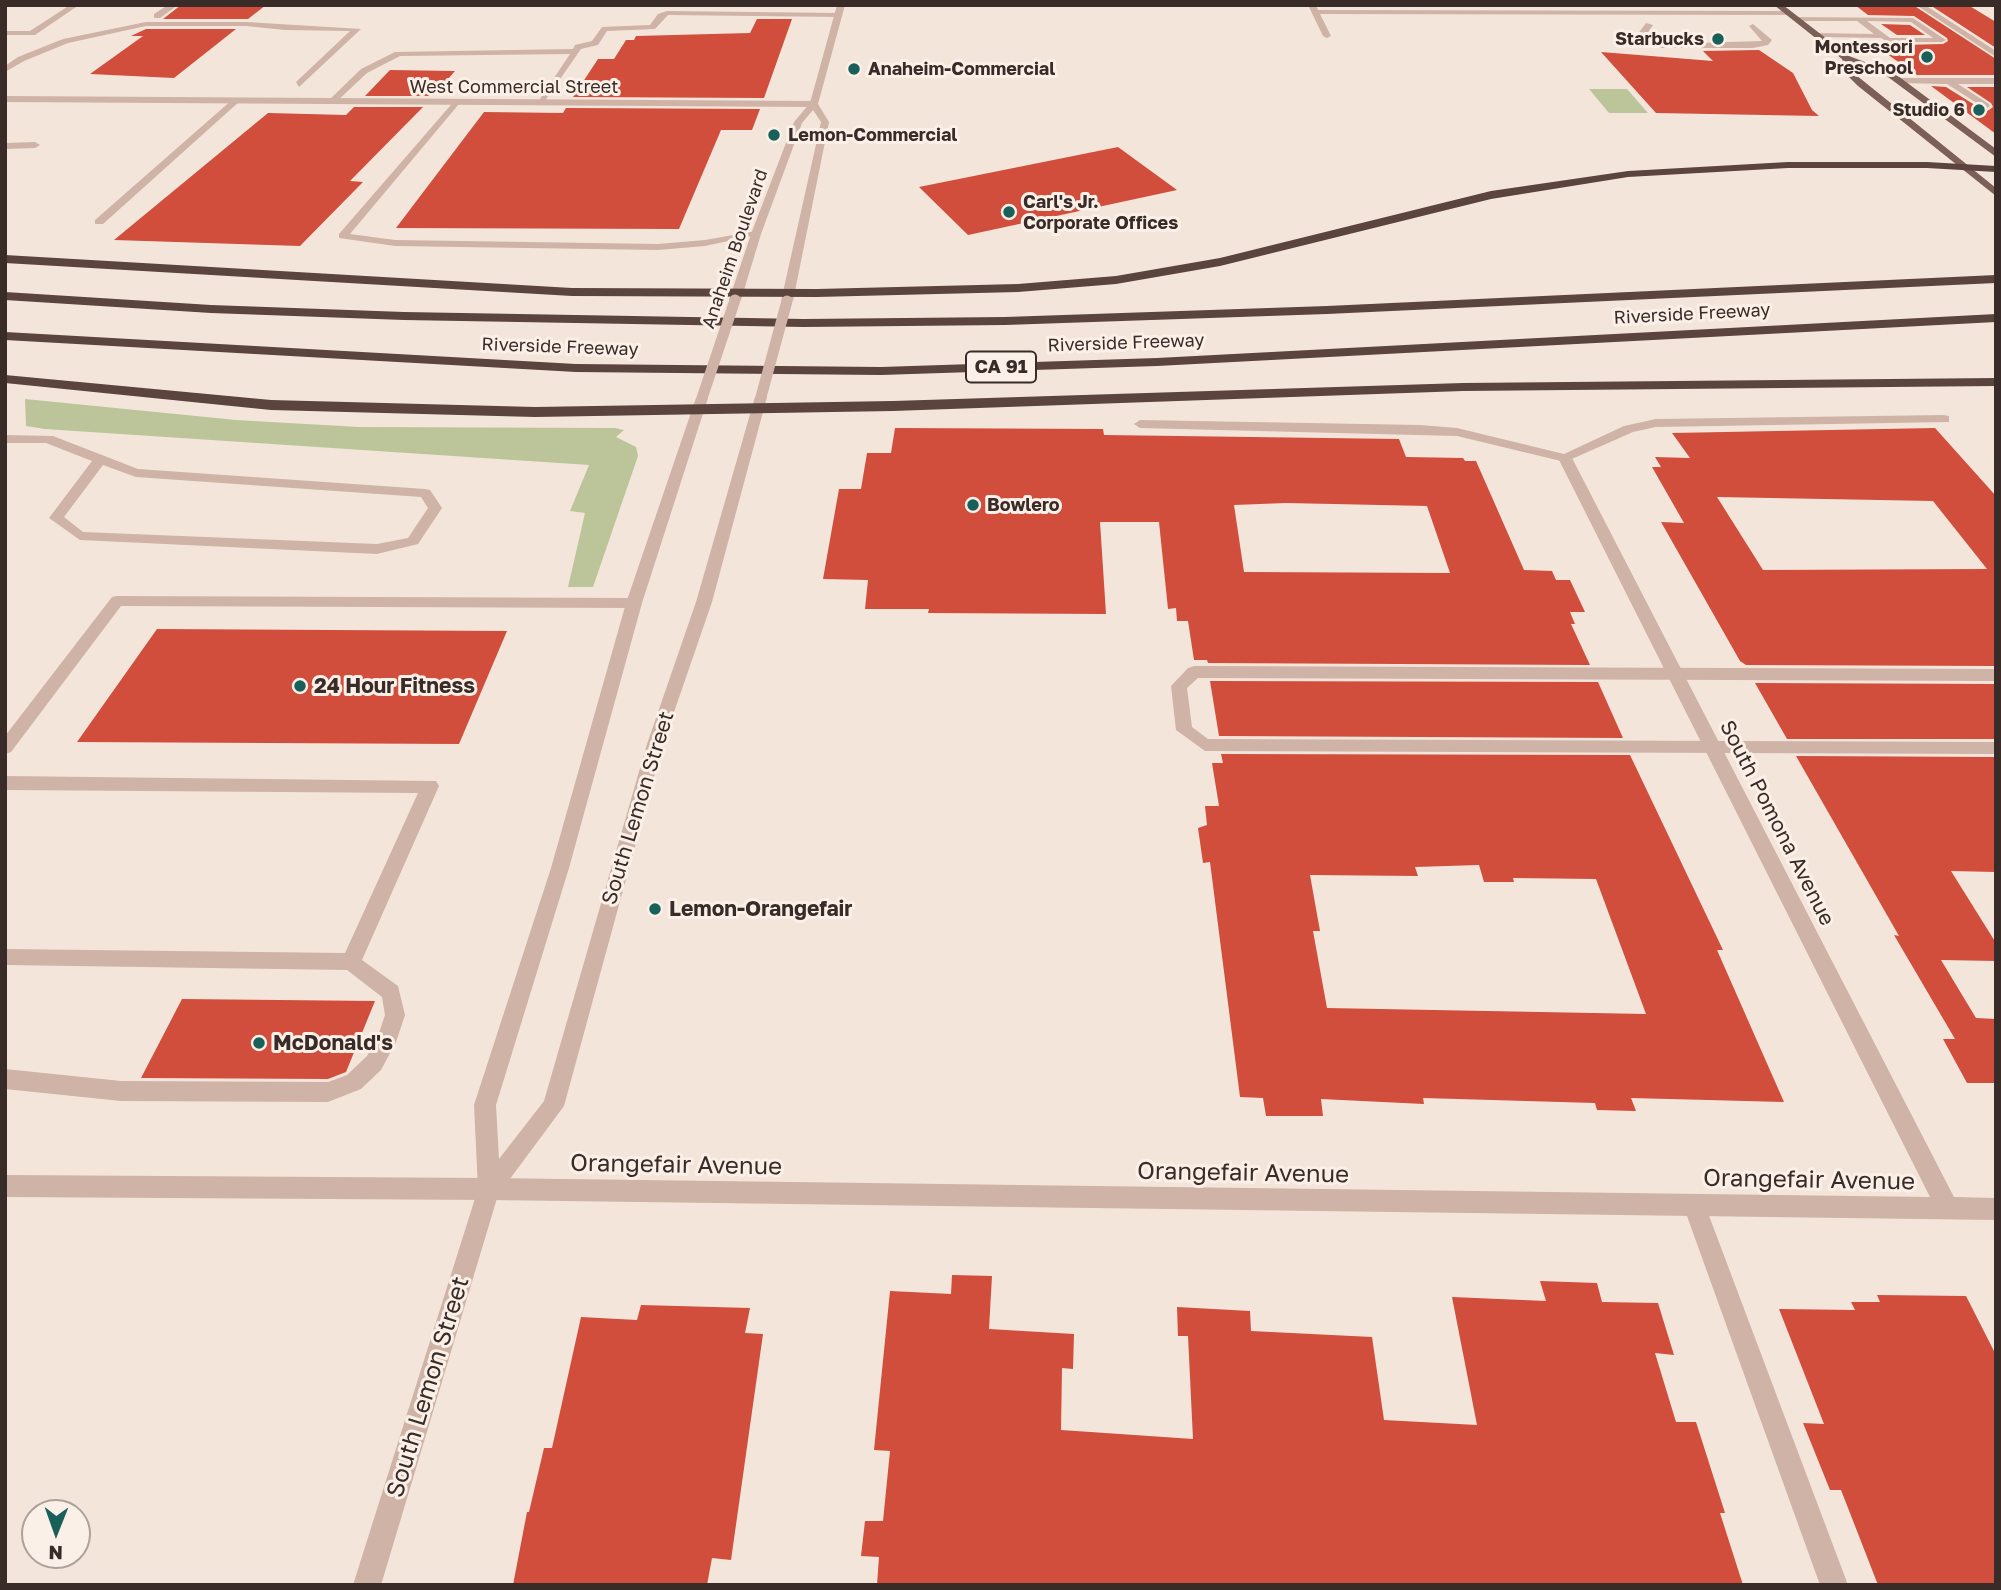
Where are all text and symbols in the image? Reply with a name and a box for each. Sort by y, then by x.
place label: Starbucks [1615,28,1704,50]
marker: Starbucks [1710,31,1726,47]
place label: Montessori Preschool [1815,36,1913,78]
marker: Montessori Preschool [1919,49,1935,65]
place label: Anaheim-Commercial [868,58,1055,80]
marker: Anaheim-Commercial [846,61,862,77]
street label: West Commercial Street [410,76,618,98]
place label: Studio 6 [1892,99,1965,121]
marker: Studio 6 [1971,102,1987,118]
place label: Lemon-Commercial [788,124,957,146]
marker: Lemon-Commercial [766,127,782,143]
street label: Anaheim Boulevard [698,166,772,332]
place label: Carl's Jr. Corporate Offices [1023,191,1178,234]
marker: Carl's Jr. Corporate Offices [1001,204,1017,220]
street label: Riverside Freeway [1613,299,1771,329]
street label: Riverside Freeway [1047,329,1205,357]
street label: Riverside Freeway [481,333,639,361]
road number: CA 91 [966,352,1036,382]
place label: Bowlero [987,494,1059,516]
marker: Bowlero [965,497,981,513]
place label: 24 Hour Fitness [314,673,475,699]
marker: 24 Hour Fitness [292,678,308,694]
street label: South Lemon Street [597,708,679,908]
street label: South Pomona Avenue [1714,716,1840,930]
place label: Lemon-Orangefair [669,896,853,922]
marker: Lemon-Orangefair [647,901,663,917]
place label: McDonald's [273,1030,393,1056]
marker: McDonald's [251,1035,267,1051]
street label: Orangefair Avenue [570,1149,782,1181]
street label: Orangefair Avenue [1137,1157,1349,1189]
street label: Orangefair Avenue [1703,1164,1915,1196]
street label: South Lemon Street [381,1273,475,1501]
north arrow [21,1499,91,1569]
text: N [48,1542,63,1565]

